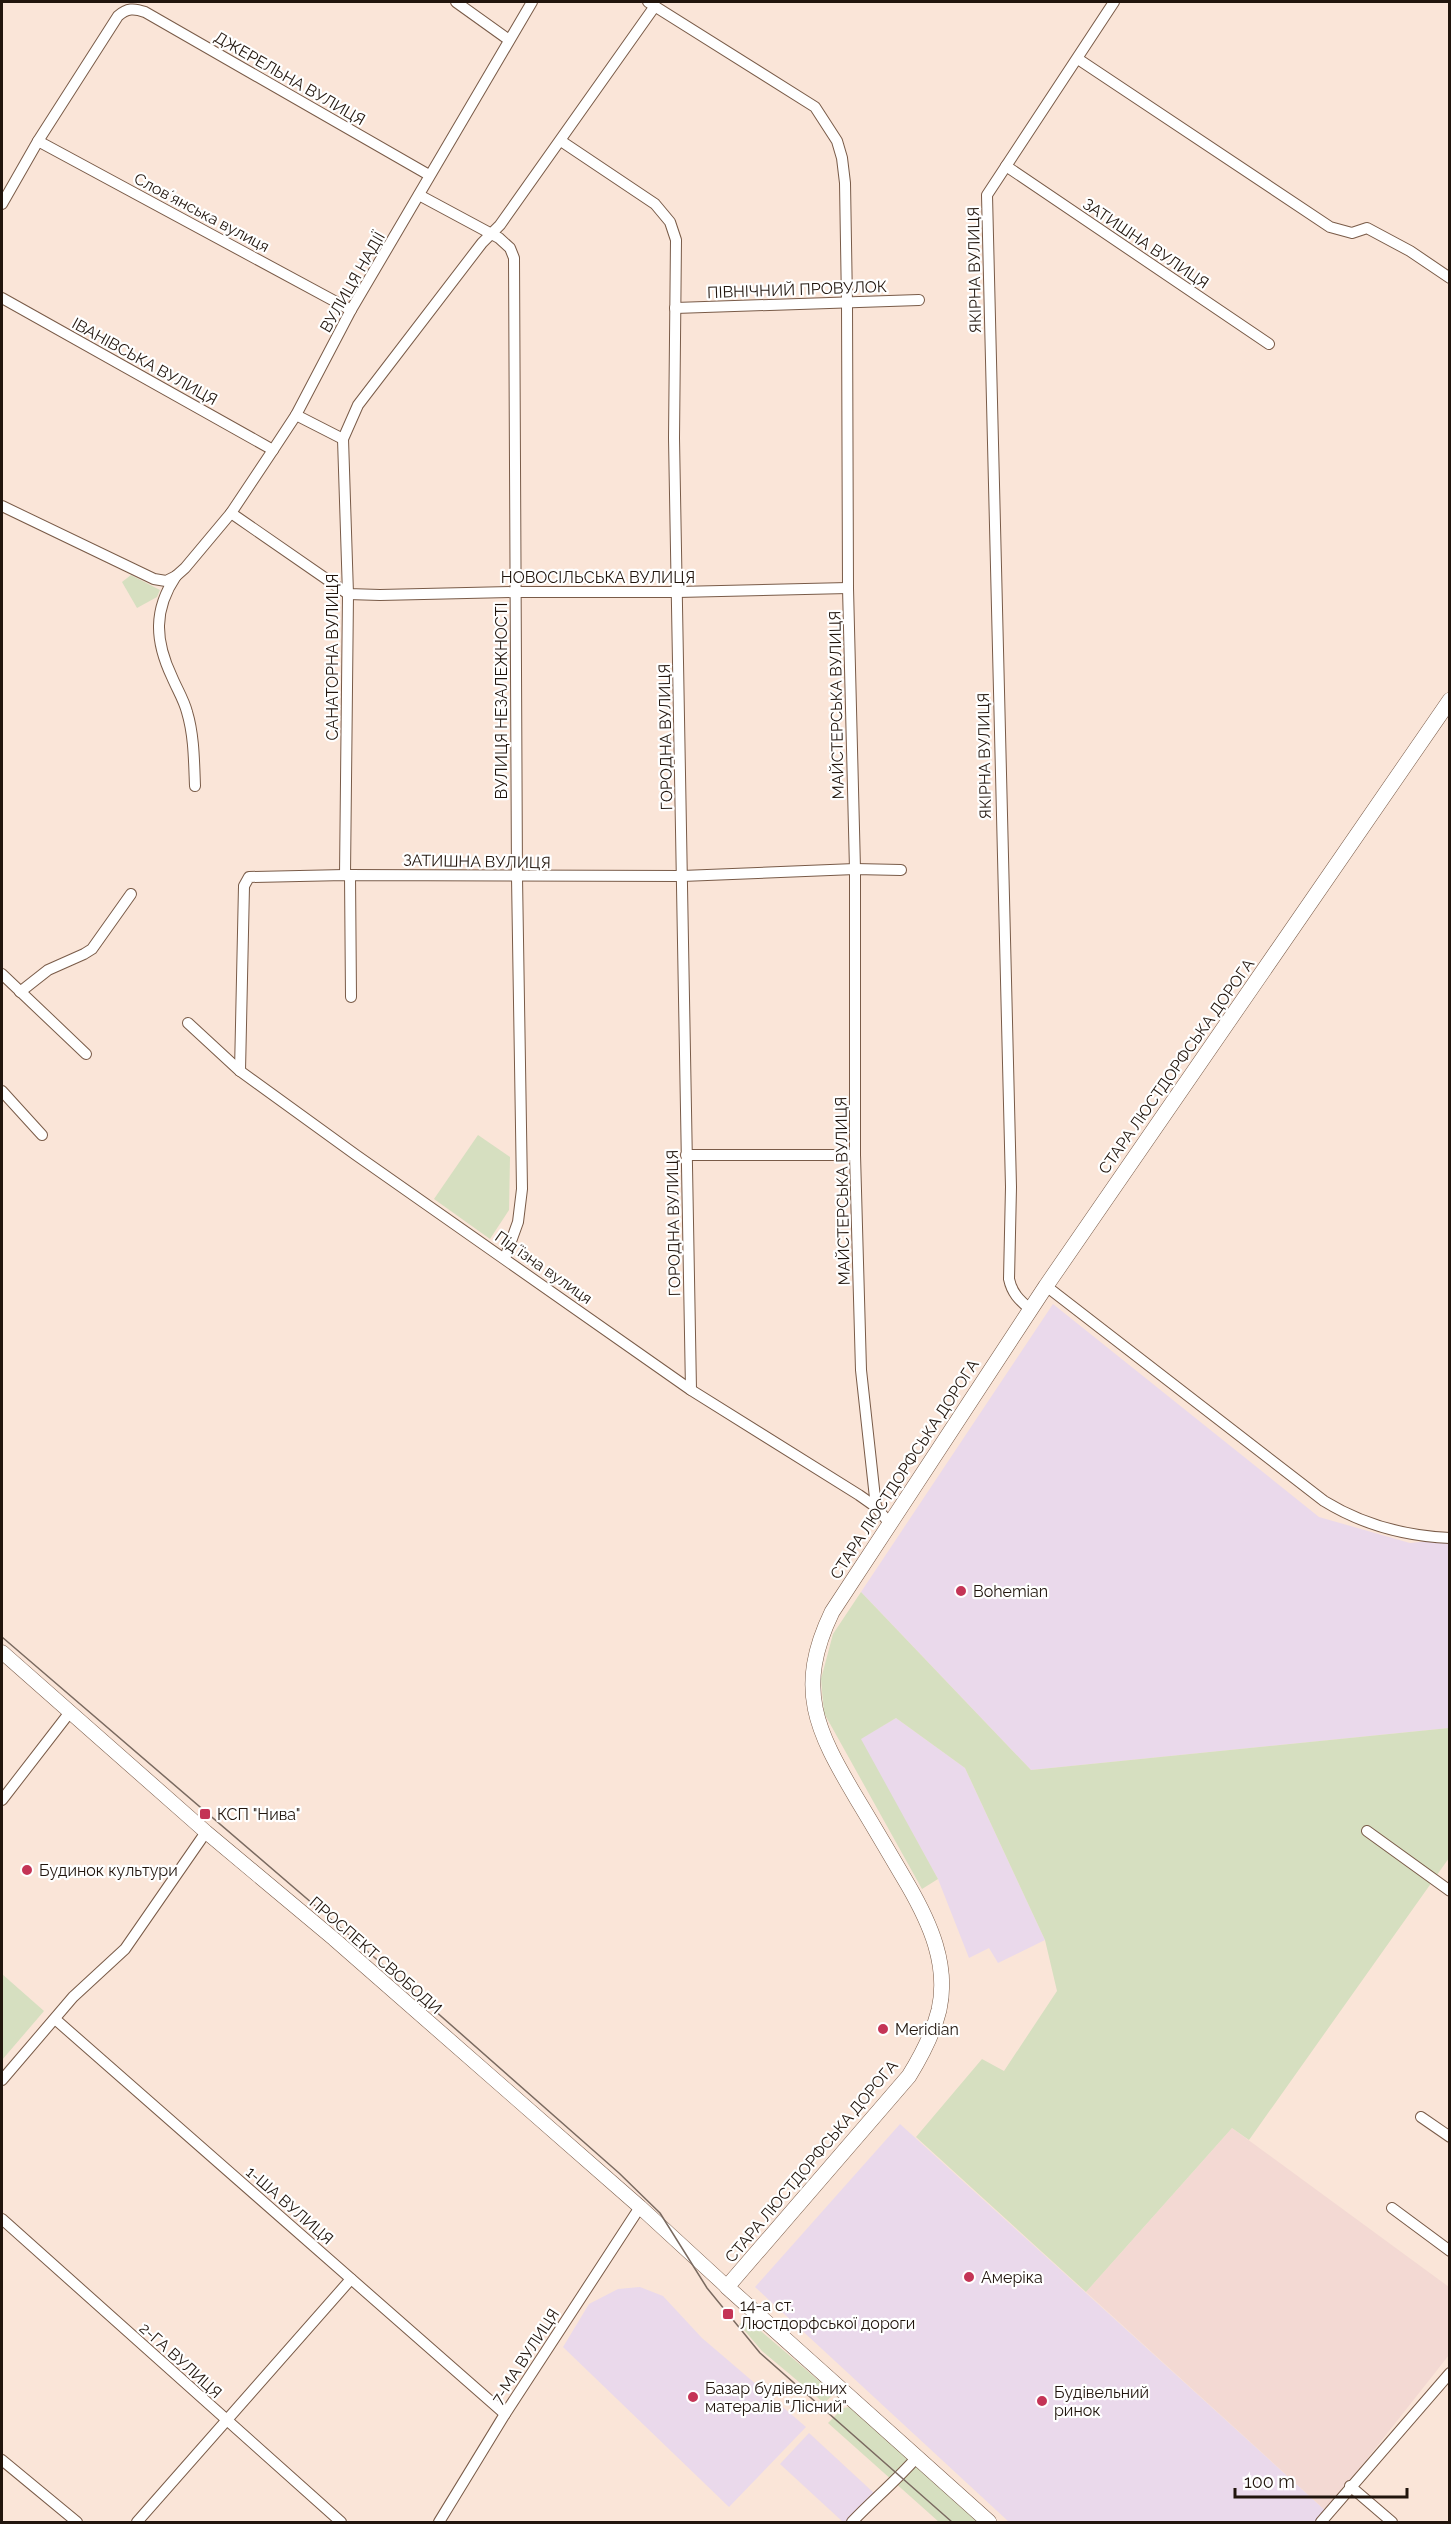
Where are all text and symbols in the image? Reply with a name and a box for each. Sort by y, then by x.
street label: ДЖЕРЕЛЬНА ВУЛИЦЯ [211,27,369,129]
street label: Словʼянська вулиця [131,169,273,256]
street label: ЗАТИШНА ВУЛИЦЯ [1079,194,1212,293]
street label: ЯКІРНА ВУЛИЦЯ [964,206,985,333]
street label: ВУЛИЦЯ НАДІЇ [315,228,389,336]
street label: ПІВНІЧНИЙ ПРОВУЛОК [707,277,887,302]
street label: ІВАНІВСЬКА ВУЛИЦЯ [69,314,221,409]
street label: НОВОСІЛЬСЬКА ВУЛИЦЯ [501,568,695,587]
street label: САНАТОРНА ВУЛИЦЯ [323,574,342,740]
street label: ВУЛИЦЯ НЕЗАЛЕЖНОСТІ [492,603,511,799]
street label: МАЙСТЕРСЬКА ВУЛИЦЯ [825,610,848,800]
street label: ГОРОДНА ВУЛИЦЯ [655,664,676,810]
street label: ЯКІРНА ВУЛИЦЯ [974,692,995,819]
street label: ЗАТИШНА ВУЛИЦЯ [403,851,551,872]
street label: СТАРА ЛЮСТДОРФСЬКА ДОРОГА [1095,955,1258,1178]
street label: МАЙСТЕРСЬКА ВУЛИЦЯ [831,1096,854,1286]
street label: ГОРОДНА ВУЛИЦЯ [663,1150,684,1296]
street label: Підʼїзна вулиця [492,1227,596,1308]
street label: СТАРА ЛЮСТДОРФСЬКА ДОРОГА [826,1356,983,1583]
place label: Bohemian [973,1582,1048,1601]
marker: Bohemian [954,1584,968,1598]
place label: КСП "Нива" [217,1805,300,1824]
marker: КСП "Нива" [198,1807,212,1821]
place label: Будинок культури [39,1861,178,1880]
marker: Будинок культури [20,1863,34,1877]
street label: ПРОСПЕКТ СВОБОДИ [306,1893,446,2018]
place label: Meridian [895,2020,959,2039]
marker: Meridian [876,2022,890,2036]
street label: СТАРА ЛЮСТДОРФСЬКА ДОРОГА [721,2056,902,2266]
street label: 1-ША ВУЛИЦЯ [242,2162,337,2248]
place label: Амеріка [981,2268,1043,2287]
marker: Амеріка [962,2270,976,2284]
place label: 14-а ст. Люстдорфської дороги [740,2296,915,2333]
street label: 7-МА ВУЛИЦЯ [488,2305,563,2407]
marker: 14-а ст. Люстдорфської дороги [721,2307,735,2321]
street label: 2-ГА ВУЛИЦЯ [136,2319,226,2402]
place label: Базар будівельних матералів "Лісний" [705,2379,847,2416]
place label: Будівельний ринок [1054,2383,1149,2420]
marker: Базар будівельних матералів "Лісний" [686,2390,700,2404]
marker: Будівельний ринок [1035,2394,1049,2408]
scale bar [1235,2461,1408,2499]
text: 100 m [1244,2471,1295,2492]

